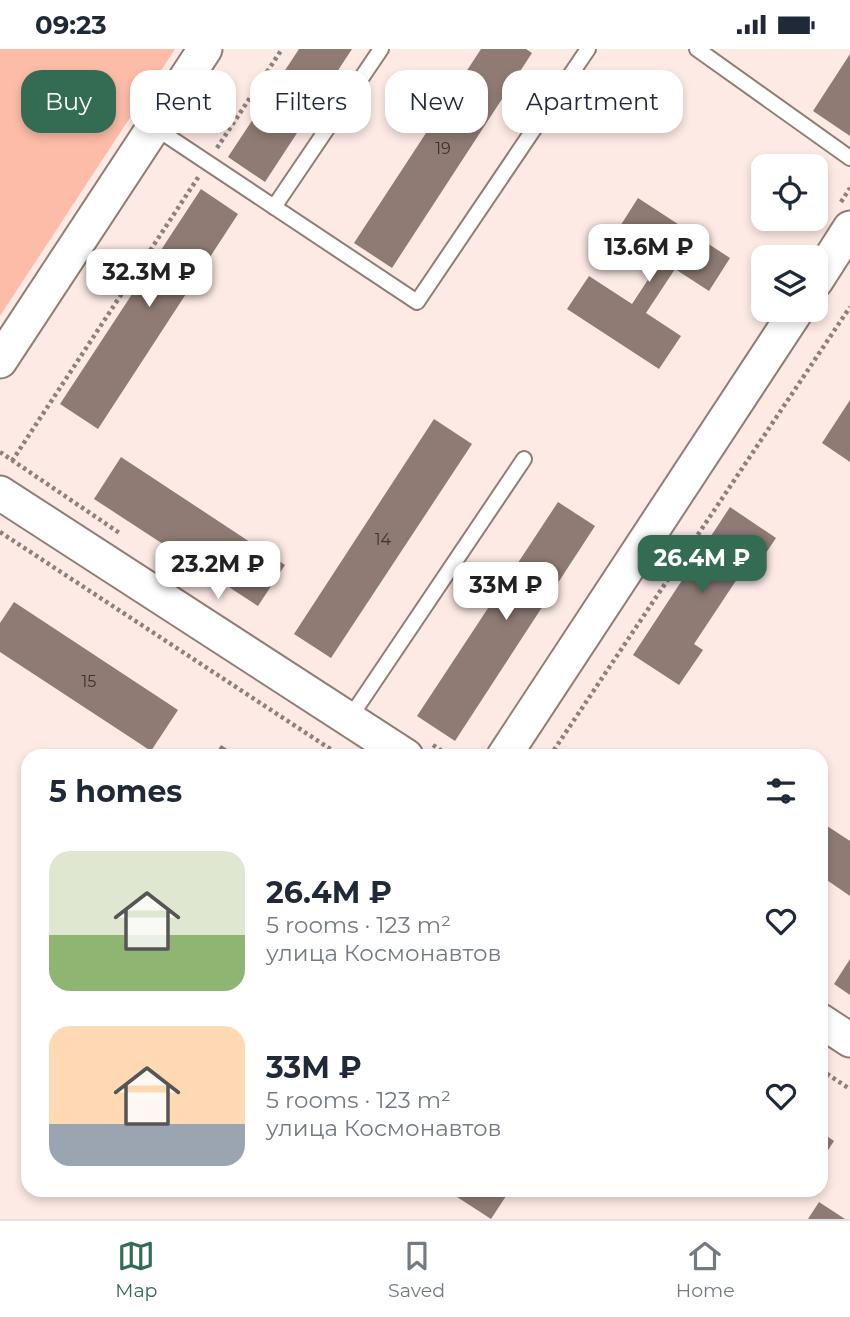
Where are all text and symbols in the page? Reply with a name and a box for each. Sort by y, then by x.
text: 09:23 [35,9,107,41]
chip: Buy [21,70,116,133]
chip: Rent [130,70,236,133]
chip: Filters [250,70,371,133]
chip: New [385,70,488,133]
chip: Apartment [502,70,683,133]
house number: 19 [435,139,451,158]
map controls [751,154,828,322]
button: locate [751,154,828,231]
pin: 13.6M ₽ [584,225,714,284]
text: 13.6M ₽ [604,233,694,261]
button: layers [751,245,828,322]
pin: 32.3M ₽ [84,250,214,309]
text: 32.3M ₽ [102,258,196,286]
house number: 14 [375,530,392,549]
pin: 26.4M ₽ [637,535,767,595]
pin: 23.2M ₽ [153,541,283,601]
text: 26.4M ₽ [654,544,750,572]
text: 23.2M ₽ [171,550,265,578]
pin: 33M ₽ [457,563,555,622]
text: 33M ₽ [469,571,543,599]
house number: 15 [82,672,96,691]
icon: filters [762,772,800,810]
text: 5 homes [49,773,182,810]
text: 26.4M ₽ [266,874,392,911]
icon: home [105,879,189,963]
icon: heart [762,902,800,940]
text: 5 rooms · 123 m² [266,911,451,939]
text: улица Космонавтов [266,939,502,967]
text: 33M ₽ [266,1049,362,1086]
icon: home [105,1054,189,1138]
icon: heart [762,1077,800,1115]
text: 5 rooms · 123 m² [266,1086,451,1114]
text: улица Космонавтов [266,1114,502,1142]
tab: Map [115,1237,158,1302]
tab: Saved [388,1237,445,1302]
tab: Home [676,1237,735,1302]

